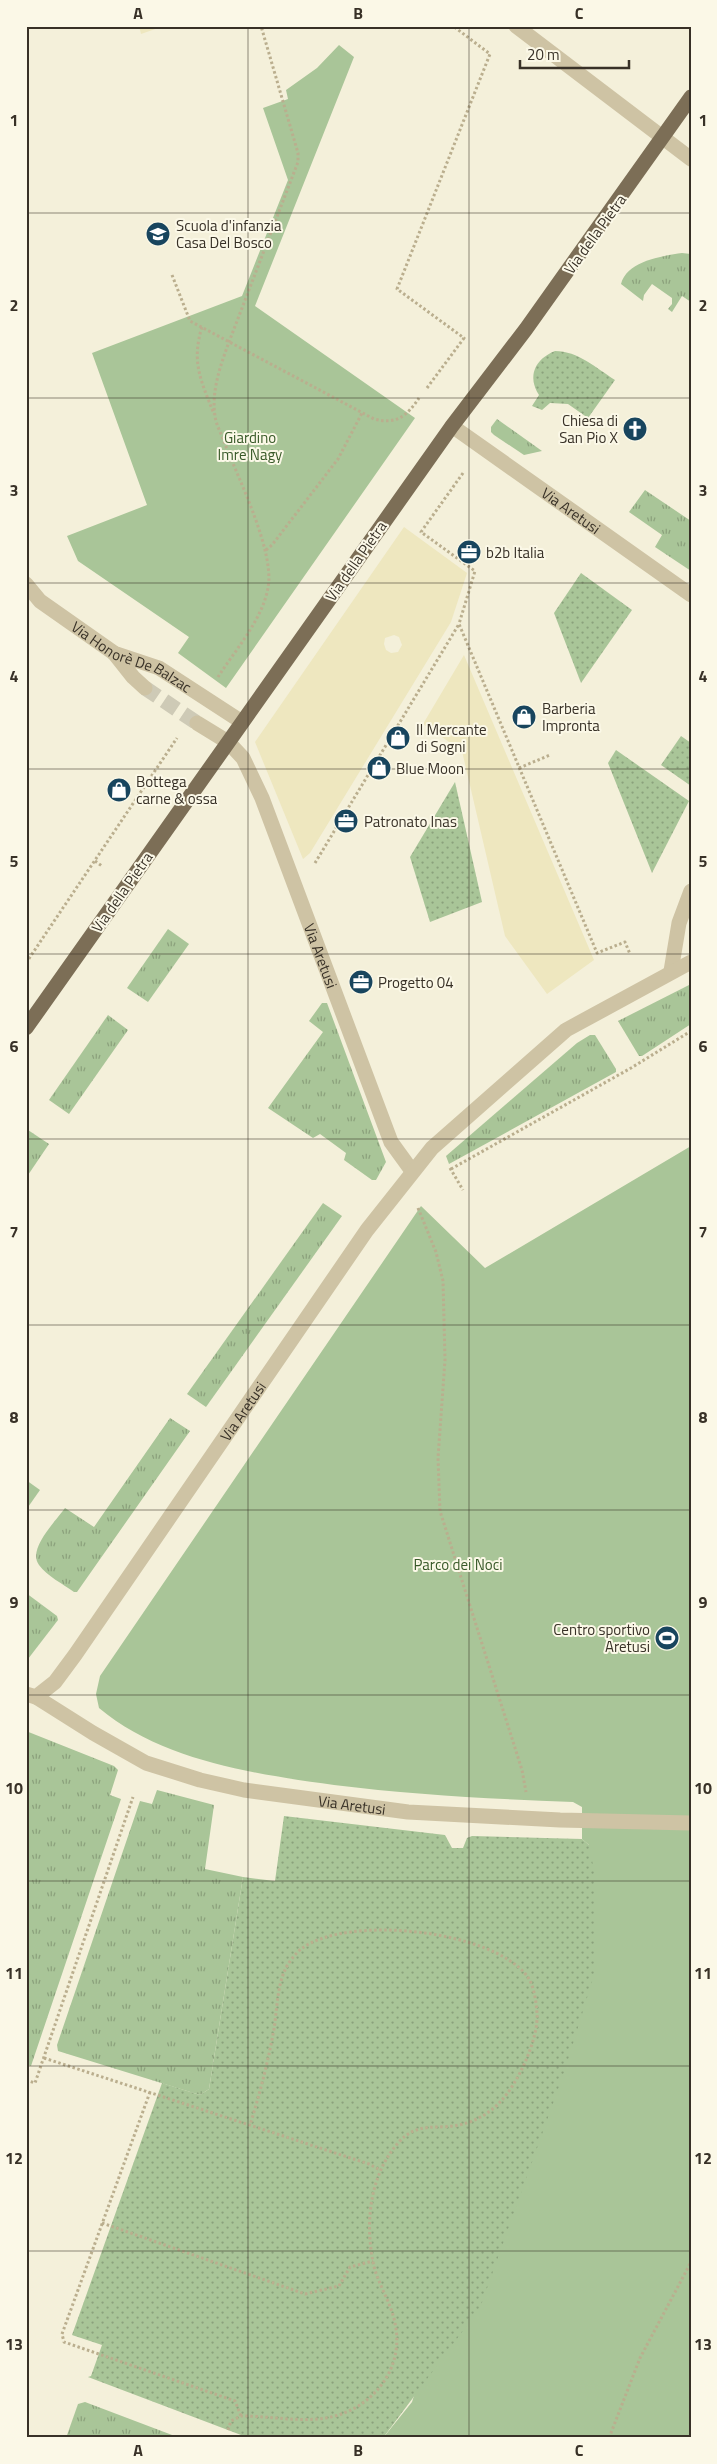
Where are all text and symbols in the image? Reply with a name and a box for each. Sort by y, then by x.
text: A [133,1,143,25]
text: B [353,1,363,25]
text: C [575,1,584,25]
scale bar [520,38,628,70]
text: 20 m [527,43,560,66]
text: 1 [10,108,18,132]
text: 1 [699,108,707,132]
street label: Via della Pietra [558,189,632,279]
place label: Scuola d'infanzia Casa Del Bosco [176,214,282,254]
school or university icon: Scuola d'infanzia Casa Del Bosco [145,221,171,247]
text: 2 [10,293,18,317]
text: 2 [699,293,707,317]
place label: Chiesa di San Pio X [559,409,619,449]
church icon: Chiesa di San Pio X [622,416,648,442]
park label: Giardino Imre Nagy [218,426,282,466]
text: 3 [10,478,18,502]
text: 3 [699,478,707,502]
street label: Via Aretusi [537,481,606,539]
street label: Via della Pietra [320,516,393,606]
office icon: b2b Italia [456,539,482,565]
place label: b2b Italia [486,541,545,564]
street label: Via Honorè De Balzac [67,615,197,698]
text: 4 [10,664,19,688]
text: 4 [699,664,708,688]
place label: Barberia Impronta [542,697,600,737]
shop icon: Barberia Impronta [511,704,537,730]
place label: Il Mercante di Sogni [416,718,487,758]
shop icon: Il Mercante di Sogni [385,725,411,751]
shop icon: Blue Moon [366,755,392,781]
place label: Blue Moon [396,757,464,780]
place label: Bottega carne & ossa [136,770,218,810]
shop icon: Bottega carne & ossa [106,777,132,803]
office icon: Patronato Inas [333,808,359,834]
place label: Patronato Inas [364,810,457,833]
street label: Via della Pietra [86,847,159,937]
text: 5 [10,849,19,873]
text: 5 [699,849,708,873]
street label: Via Aretusi [298,920,344,992]
office icon: Progetto 04 [348,969,374,995]
place label: Progetto 04 [378,971,454,994]
text: 6 [10,1034,19,1058]
text: 6 [699,1034,708,1058]
text: 7 [10,1220,18,1244]
text: 7 [699,1220,707,1244]
street label: Via Aretusi [214,1377,271,1446]
text: 8 [10,1405,19,1429]
text: 8 [699,1405,708,1429]
park label: Parco dei Noci [414,1553,502,1576]
text: 9 [10,1590,19,1614]
text: 9 [699,1590,708,1614]
place label: Centro sportivo Aretusi [553,1618,650,1658]
sports icon: Centro sportivo Aretusi [654,1625,680,1651]
text: 10 [5,1776,23,1800]
text: 10 [694,1776,712,1800]
street label: Via Aretusi [317,1789,387,1820]
text: 11 [5,1961,23,1985]
text: 11 [694,1961,712,1985]
text: 12 [5,2146,23,2170]
text: 12 [694,2146,712,2170]
text: 13 [5,2332,23,2356]
text: 13 [694,2332,712,2356]
text: A [133,2438,143,2462]
text: B [353,2438,363,2462]
text: C [575,2438,584,2462]

